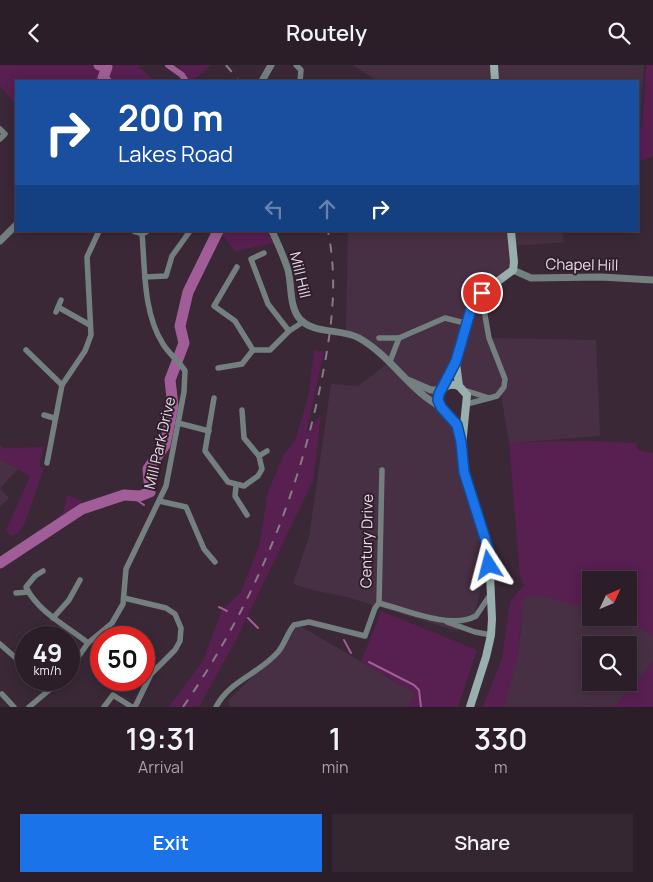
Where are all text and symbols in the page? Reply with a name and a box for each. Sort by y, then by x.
text: Routely [286,18,367,48]
icon: back [20,19,48,47]
icon: search [605,19,633,47]
text: 200 m [118,94,223,142]
icon: right [35,100,100,165]
text: Lakes Road [118,139,233,169]
icon: left [260,195,288,223]
icon: ahead [313,195,341,223]
icon: right [366,195,394,223]
street label: Mill Hill [285,250,316,300]
street label: Chapel Hill [545,253,619,276]
pin [461,272,503,314]
icon: arrive [468,279,496,307]
street label: Mill Park Drive [139,394,180,491]
street label: Century Drive [355,493,378,588]
position arrow [462,538,514,590]
north arrow [582,571,638,626]
map controls [582,571,637,691]
speed limit sign: 50 [90,626,155,691]
text: 49 [32,635,63,670]
button: search [582,636,637,691]
text: km/h [34,662,61,679]
text: 19:31 [125,718,196,759]
text: 1 [329,718,342,759]
text: 330 [474,718,528,759]
text: Arrival [138,756,184,778]
text: min [322,756,349,778]
text: m [494,756,508,778]
button: Exit [20,814,322,872]
button: Share [332,814,633,872]

